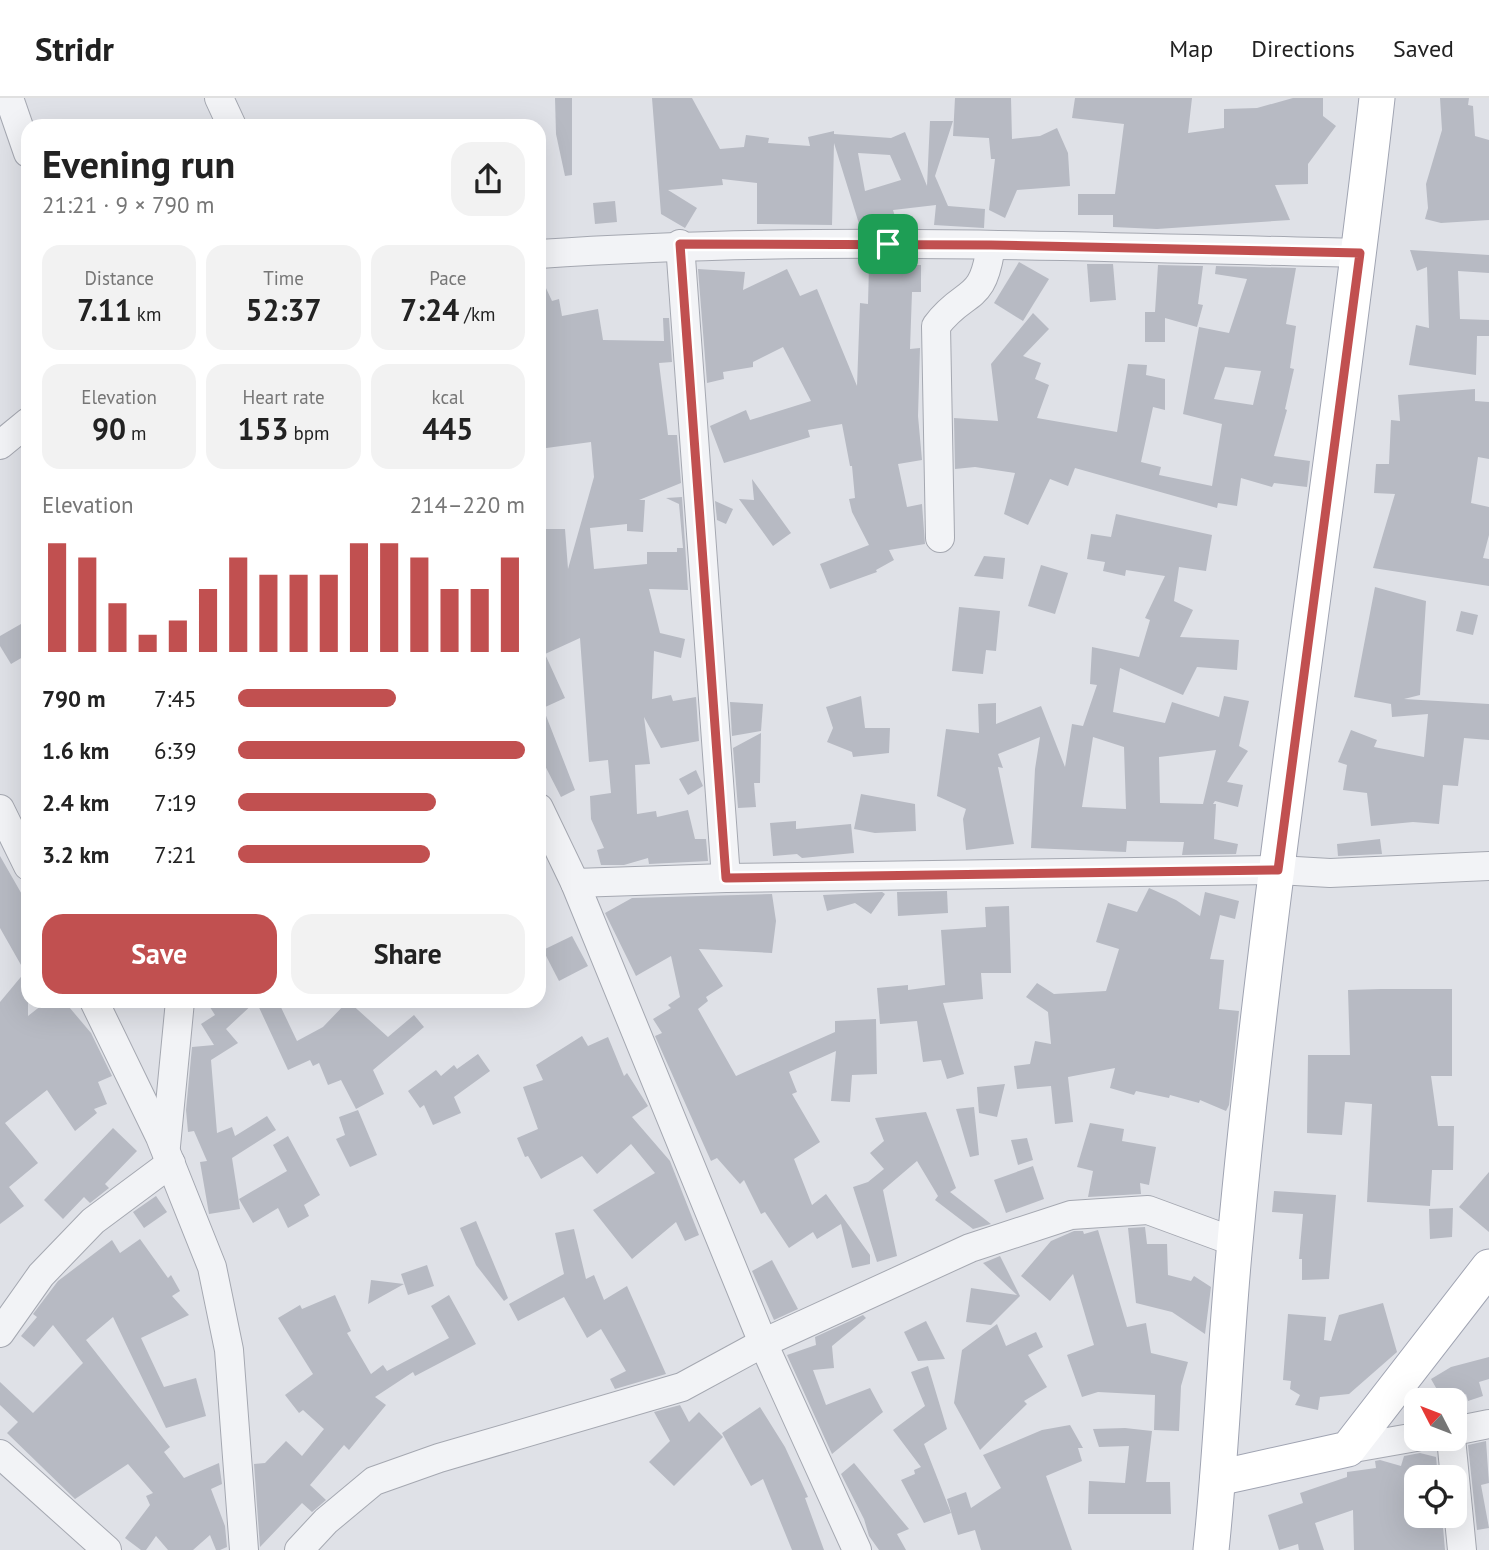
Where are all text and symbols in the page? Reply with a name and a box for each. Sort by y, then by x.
text: Stridr [35,27,114,70]
text: Map [1169,33,1213,64]
text: Directions [1251,33,1355,64]
text: Saved [1393,33,1454,64]
text: Evening run [42,139,235,188]
button: share [451,142,525,216]
text: 21:21 · 9 × 790 m [42,190,214,219]
pin [858,214,918,274]
icon: arrive [869,225,907,263]
text: Distance [84,266,154,290]
text: Time [263,266,304,290]
text: Pace [429,266,466,290]
text: 7.11 [77,290,132,329]
text: 52:37 [245,290,322,329]
text: 7:24 [400,290,459,329]
text: km [132,302,161,326]
text: /km [459,302,496,326]
text: Elevation [81,385,157,409]
text: Heart rate [242,385,325,409]
text: kcal [432,385,464,409]
text: 90 [92,409,126,448]
text: 153 [237,409,288,448]
text: 445 [422,409,473,448]
text: m [126,421,146,445]
text: bpm [288,421,330,445]
text: Elevation [42,490,134,519]
text: 214–220 m [410,490,525,519]
text: 790 m [42,684,105,713]
text: 7:45 [154,684,197,713]
text: 1.6 km [42,736,109,765]
text: 6:39 [154,736,197,765]
text: 2.4 km [42,788,109,817]
text: 7:19 [154,788,197,817]
text: 3.2 km [42,840,109,869]
text: 7:21 [154,840,197,869]
button: Save [42,914,277,994]
button: Share [291,914,525,994]
north arrow [1404,1388,1466,1451]
map controls [1404,1388,1467,1528]
button: locate [1404,1465,1467,1528]

